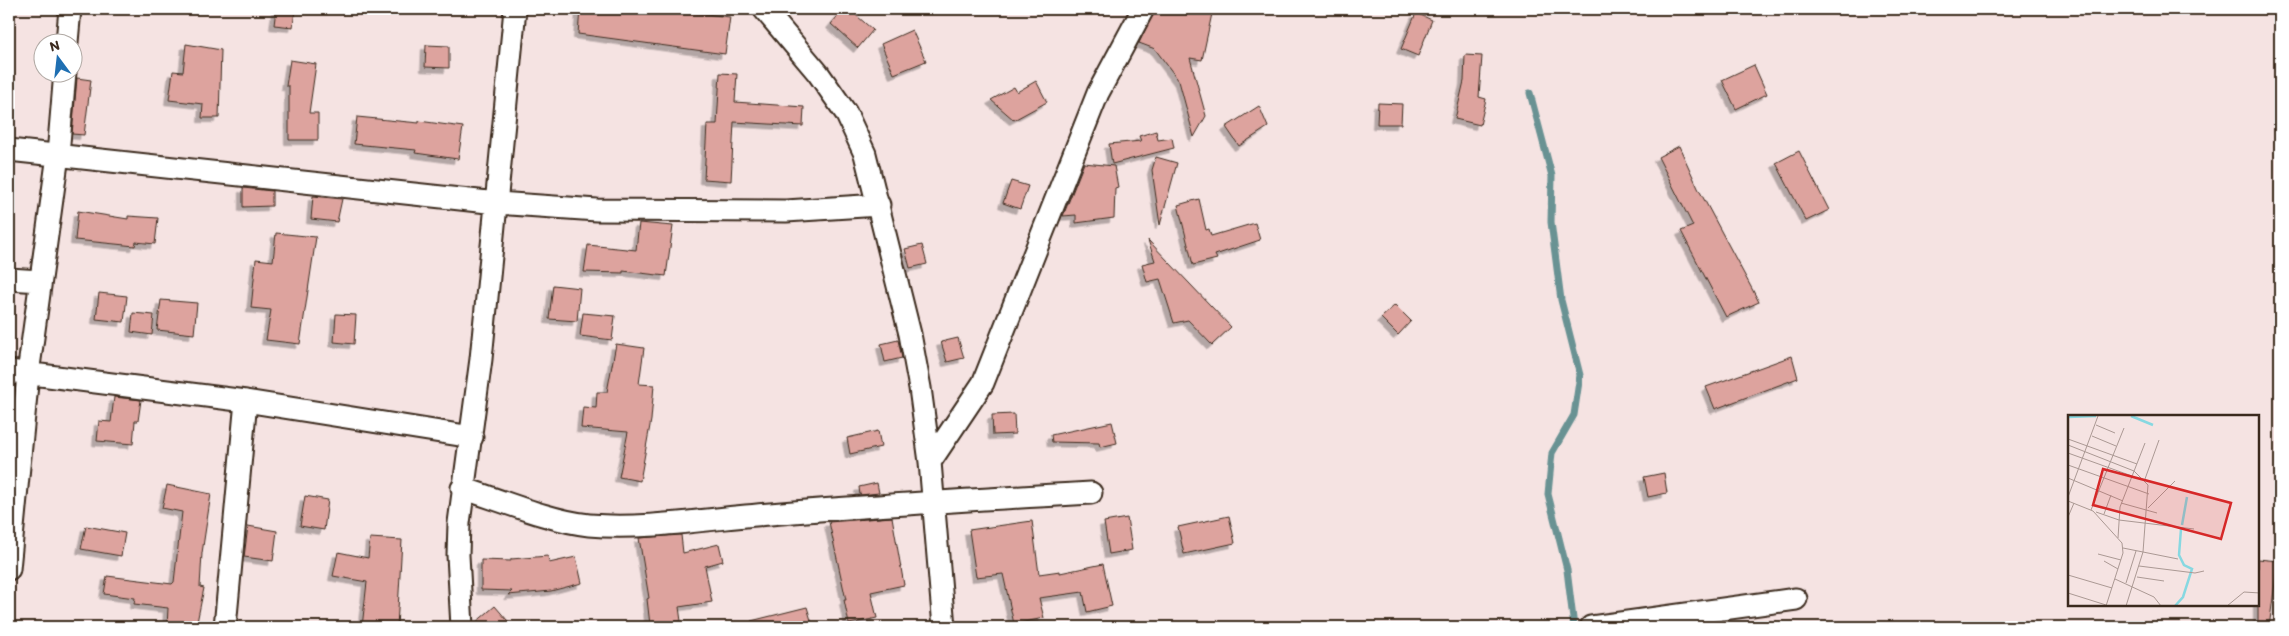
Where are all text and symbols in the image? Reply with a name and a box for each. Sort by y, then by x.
north arrow [32,32,82,82]
text: N [48,36,62,55]
inset map [2068,415,2259,606]

